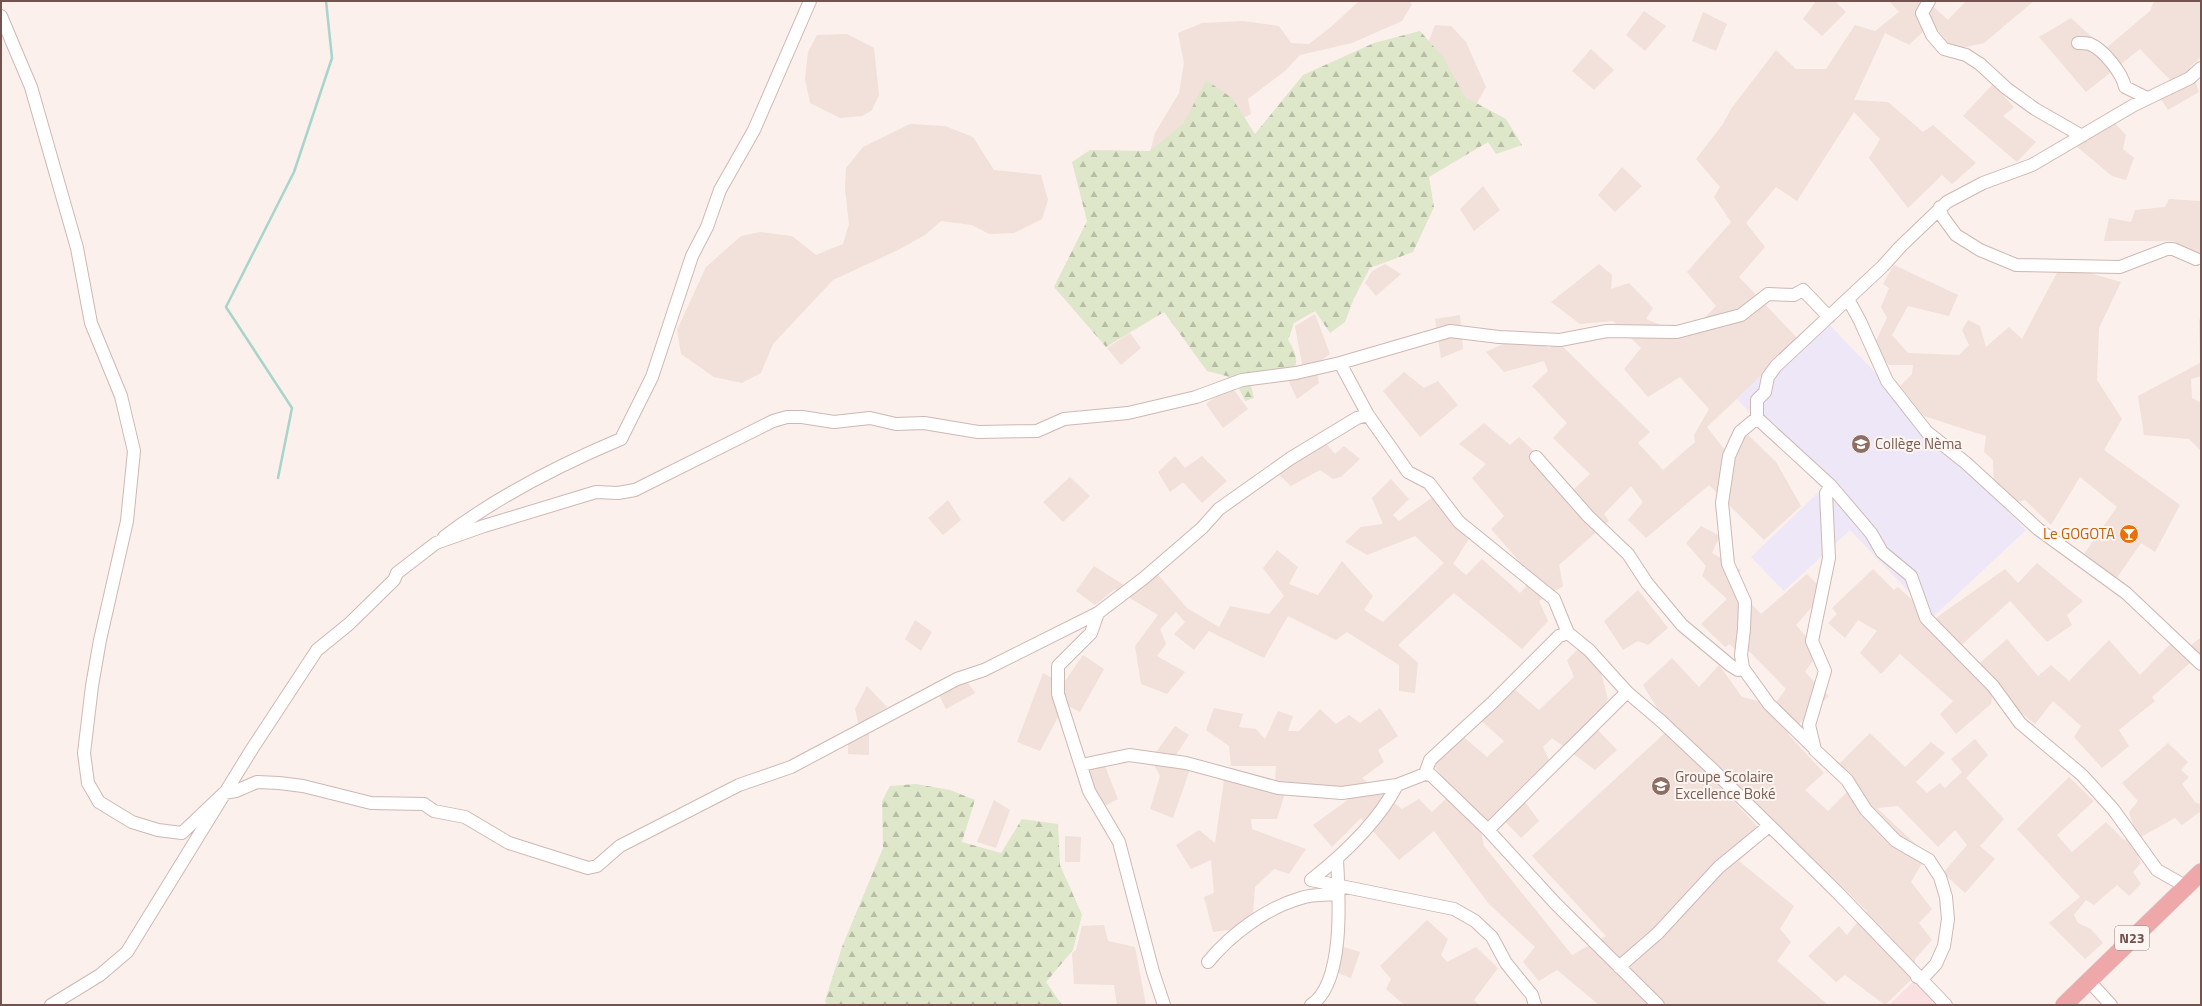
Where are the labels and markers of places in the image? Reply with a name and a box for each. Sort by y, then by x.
place label: Collège Nèma [1875,432,1962,455]
school or university icon: Collège Nèma [1850,433,1872,455]
place label: Le GOGOTA [2043,522,2115,545]
bar icon: Le GOGOTA [2118,523,2140,545]
place label: Groupe Scolaire Excellence Boké [1675,765,1776,805]
school or university icon: Groupe Scolaire Excellence Boké [1650,775,1672,797]

